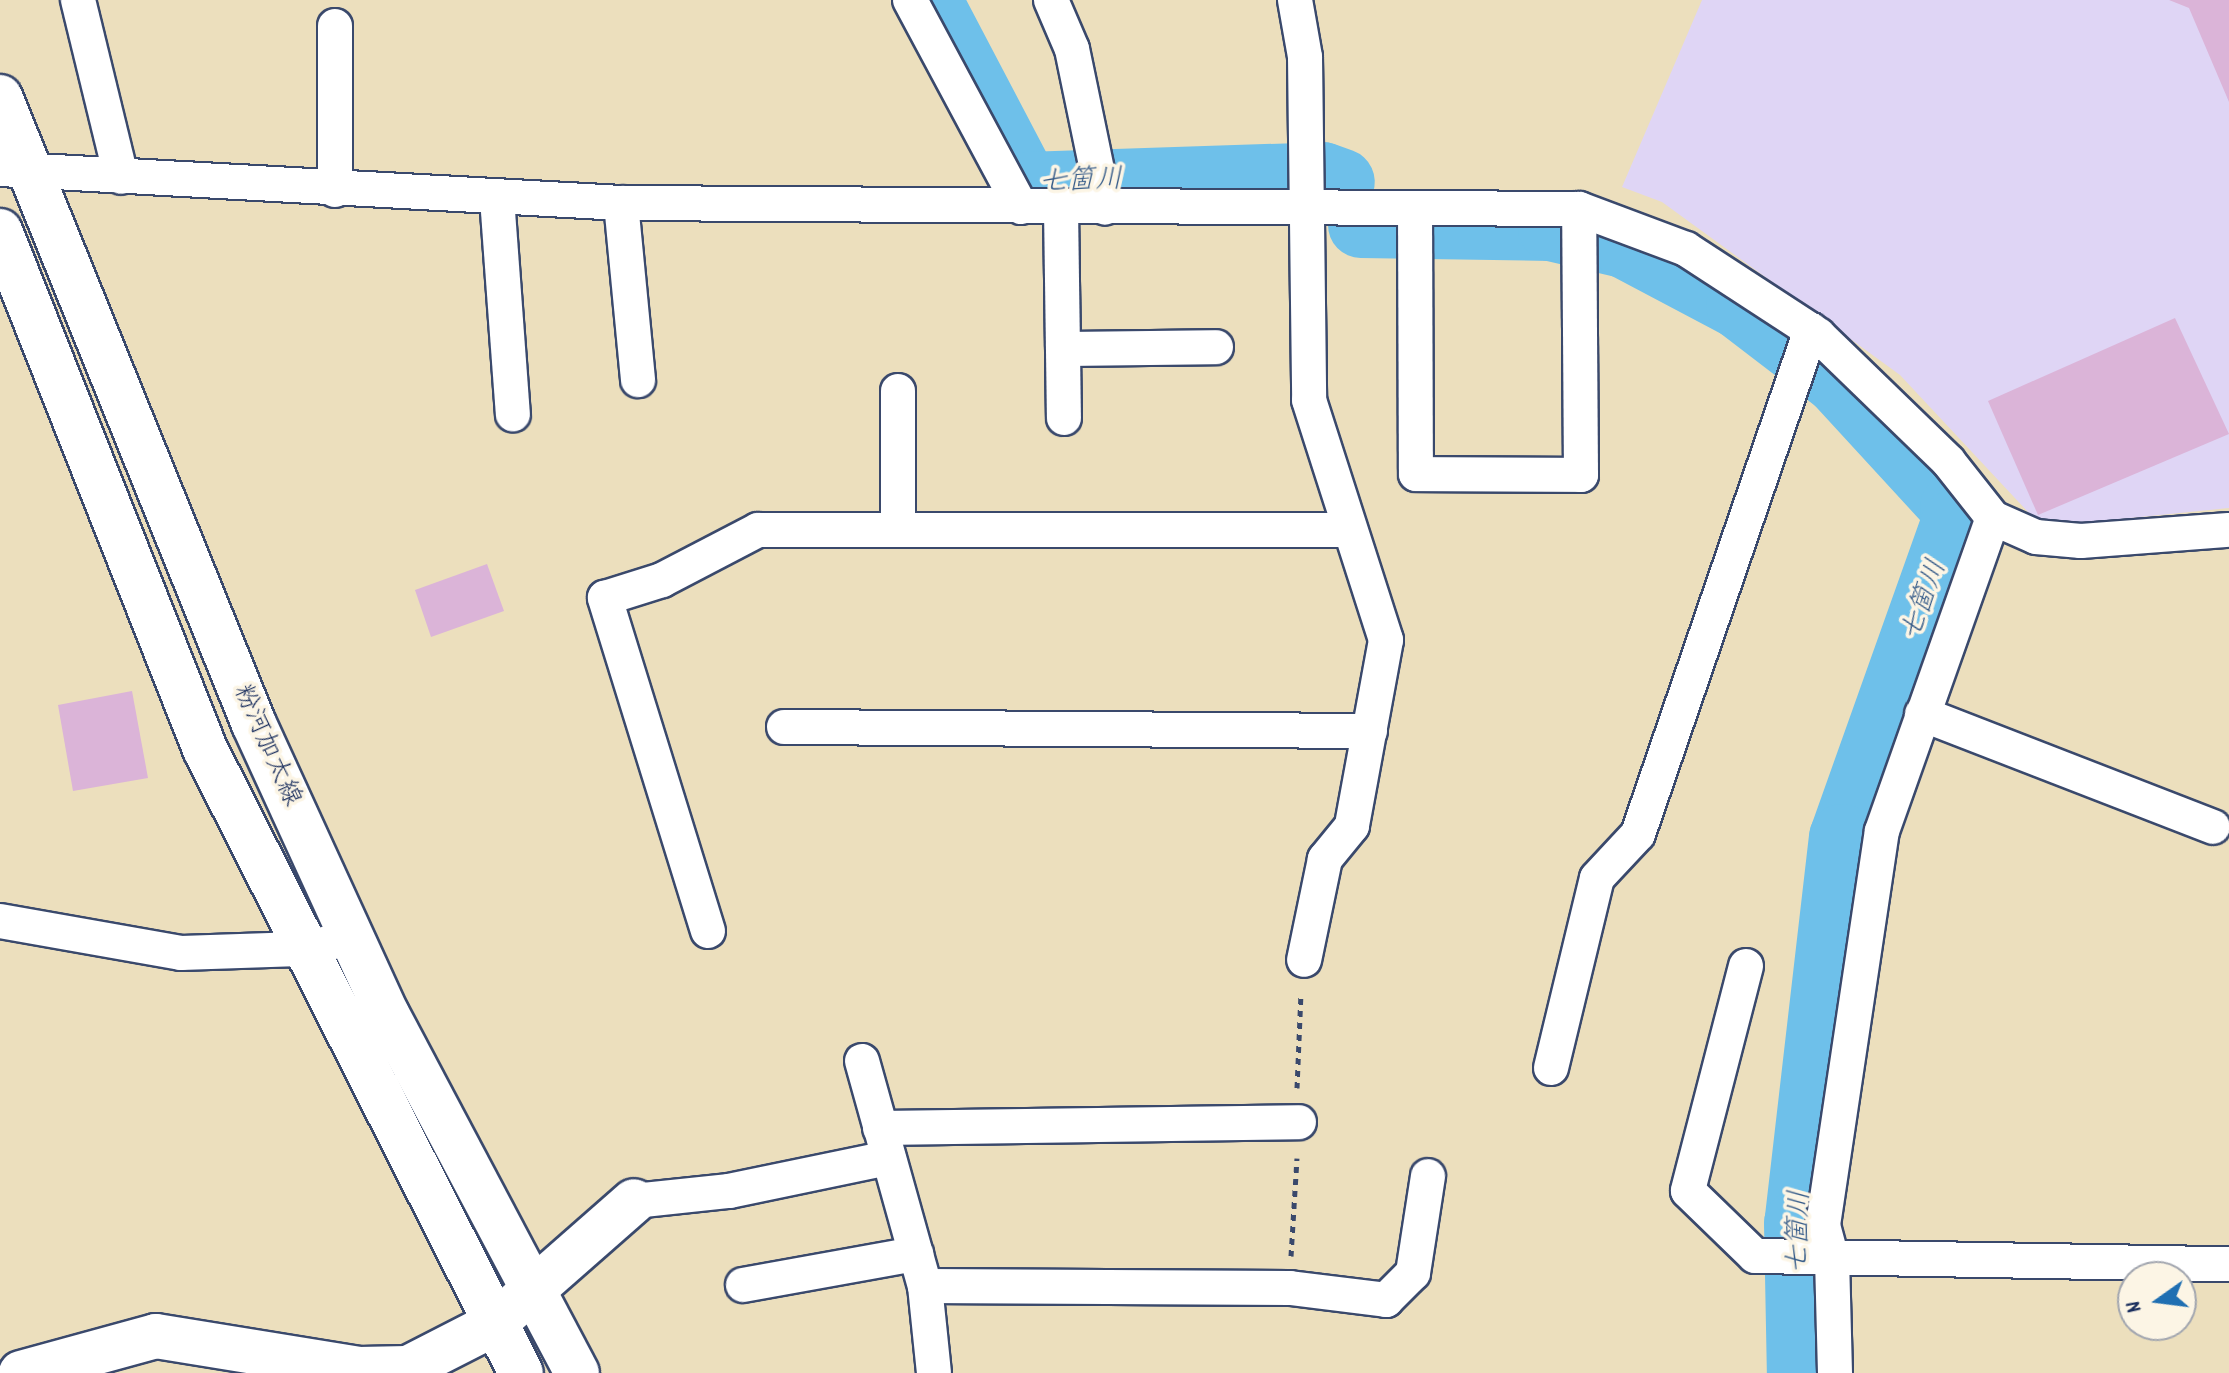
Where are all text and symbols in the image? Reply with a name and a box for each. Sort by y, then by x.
water label: 七箇川 [1038,165,1124,201]
water label: 七箇川 [1896,556,1956,646]
street label: 粉河加太線 [225,680,307,812]
water label: 七箇川 [1783,1189,1819,1275]
north arrow [2117,1261,2197,1341]
text: N [2119,1297,2152,1315]

